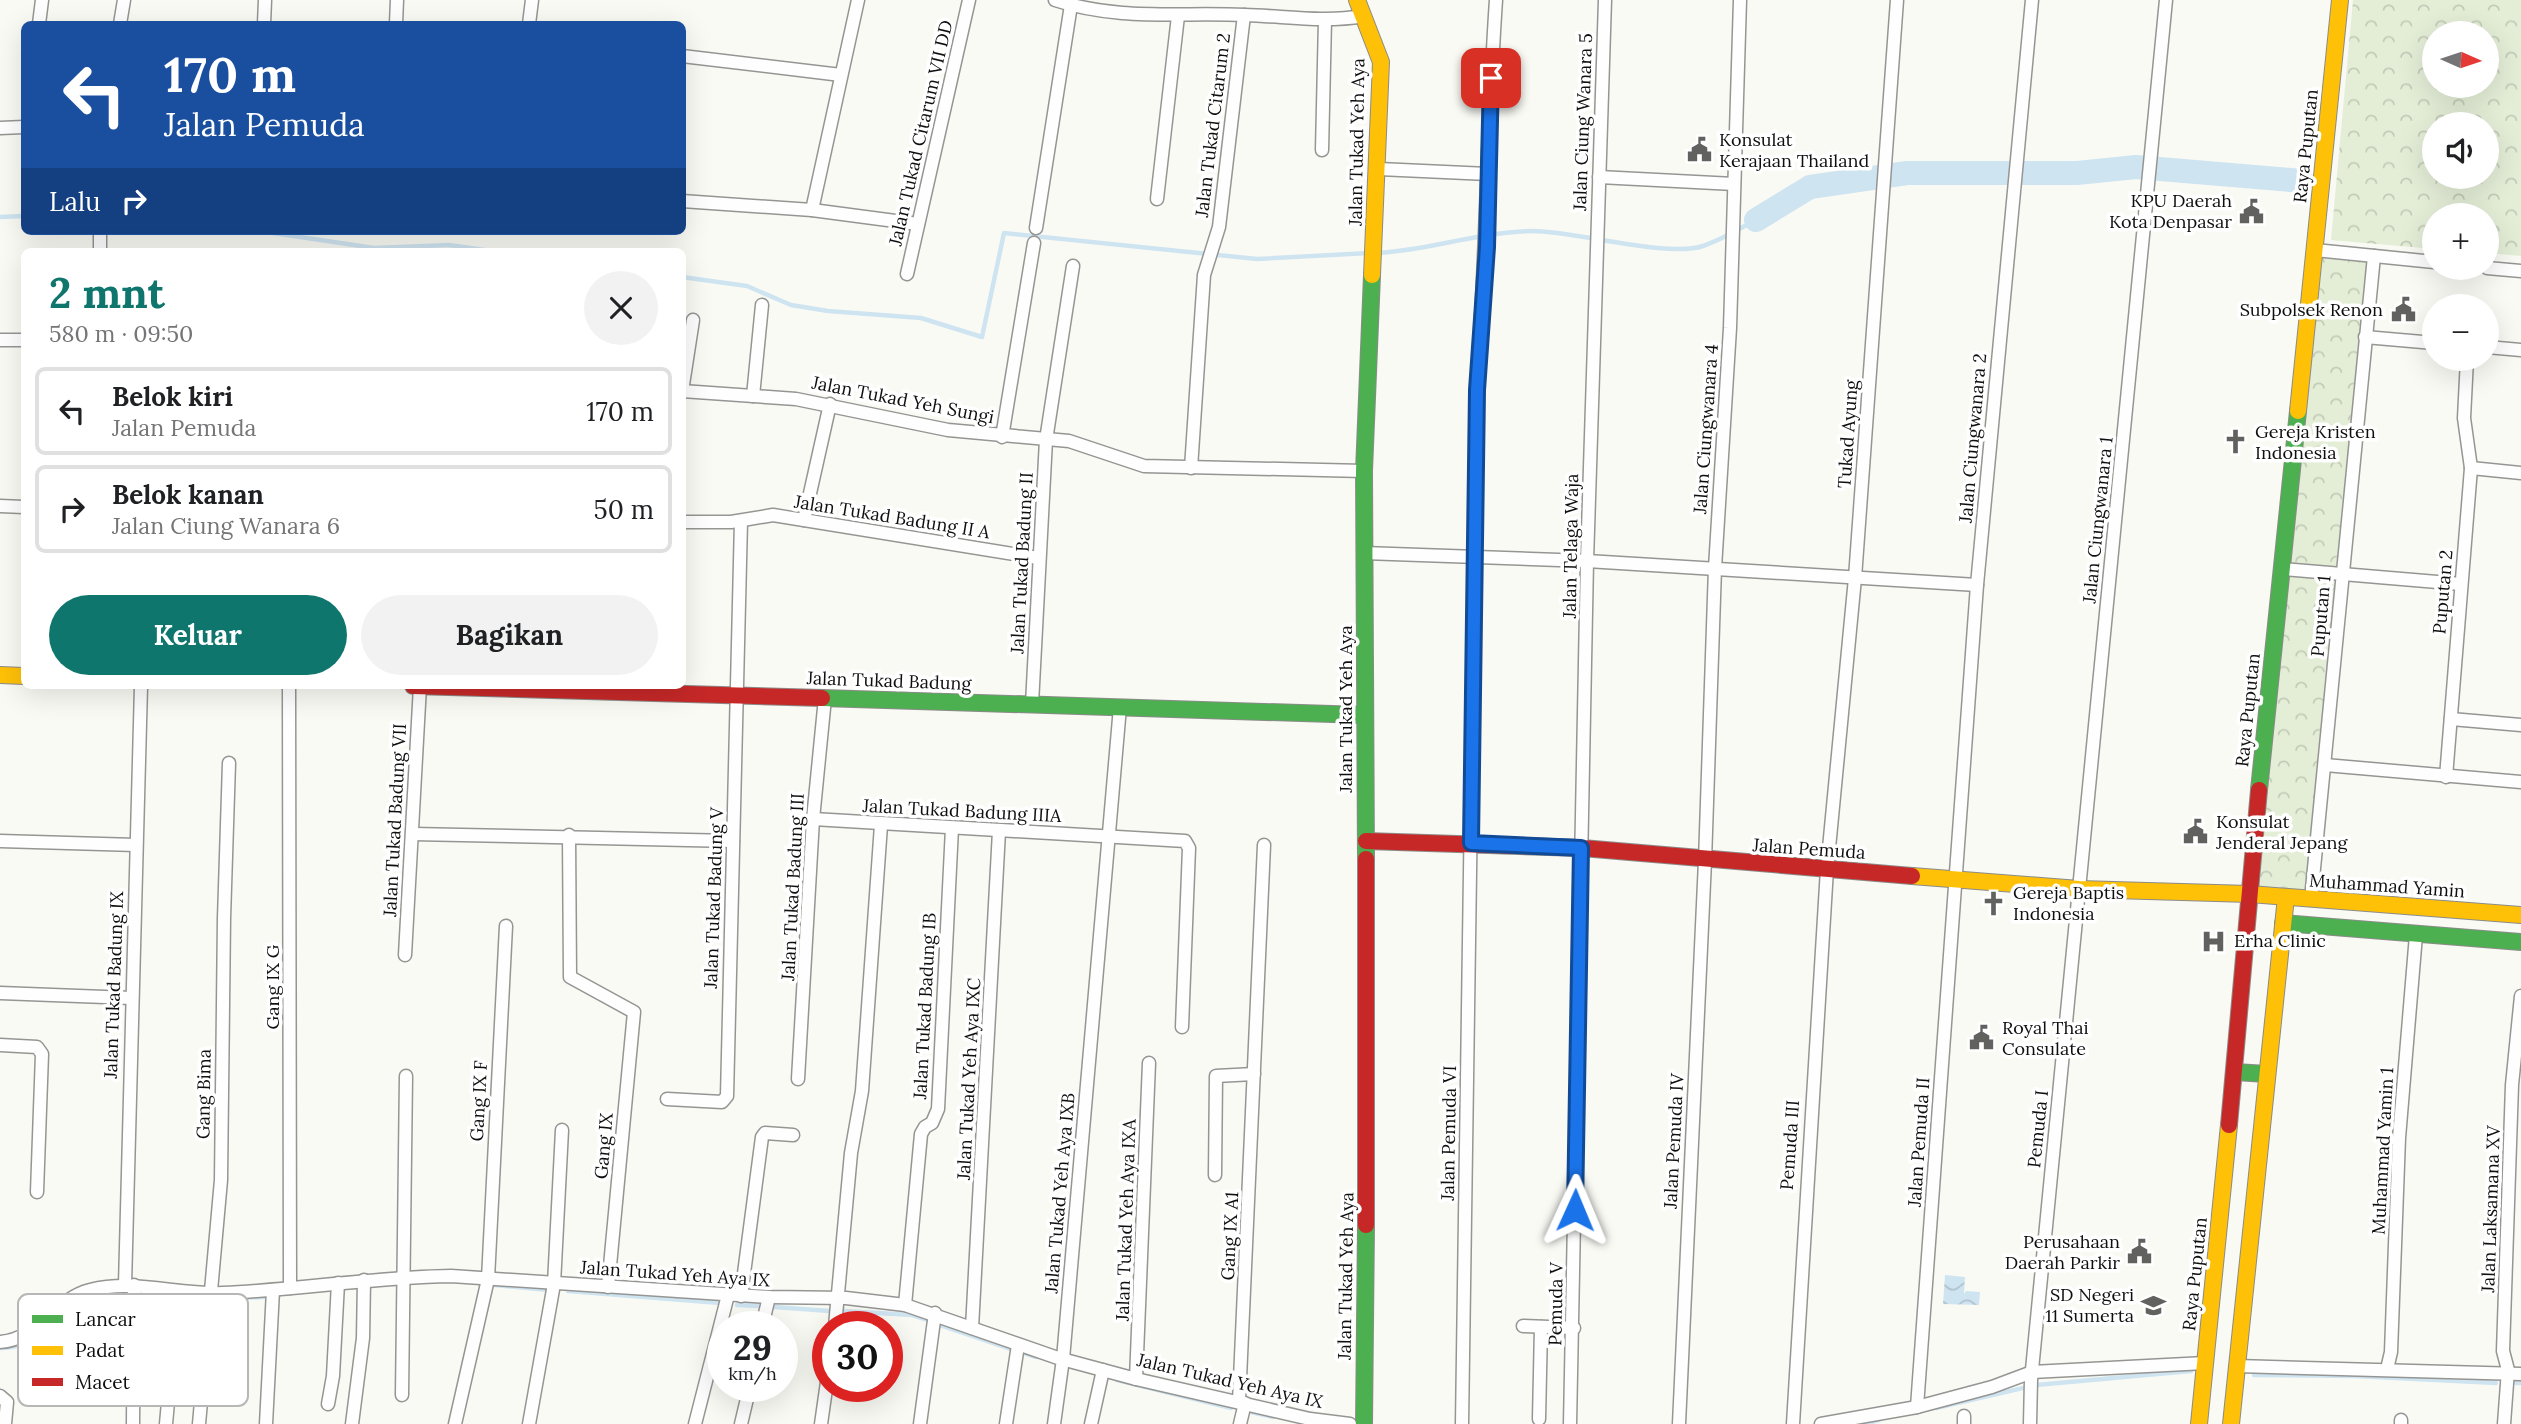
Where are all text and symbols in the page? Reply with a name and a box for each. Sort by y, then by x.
street label: Jalan Tukad Citarum VII DD [883,18,958,249]
north arrow [2422,21,2499,98]
map controls [2422,21,2499,371]
street label: Jalan Tukad Citarum 2 [1190,32,1235,219]
street label: Jalan Ciung Wanara 5 [1568,33,1597,212]
text: 170 m [164,43,296,105]
pin [1461,48,1521,108]
icon: left [49,49,140,140]
street label: Jalan Tukad Yeh Aya [1344,58,1369,227]
icon: arrive [1472,59,1510,97]
street label: Raya Puputan [2288,88,2323,204]
text: Jalan Pemuda [164,104,365,145]
button: sound [2422,112,2499,189]
place label: Konsulat Kerajaan Thailand [1719,128,1869,172]
public building icon: Konsulat Kerajaan Thailand [1685,136,1713,164]
icon: right [115,182,153,220]
text: Lalu [49,185,101,218]
place label: KPU Daerah Kota Denpasar [2109,189,2232,233]
public building icon: KPU Daerah Kota Denpasar [2238,197,2266,225]
button: + [2422,203,2499,280]
text: 2 mnt [49,266,165,320]
button: close [584,271,658,345]
button: − [2422,294,2499,371]
public building icon: Subpolsek Renon [2389,296,2417,324]
place label: Subpolsek Renon [2240,298,2383,321]
text: 580 m · 09:50 [49,319,193,348]
street label: Jalan Ciungwanara 4 [1688,343,1723,516]
street label: Jalan Ciungwanara 2 [1954,352,1991,525]
street label: Jalan Tukad Yeh Sungi [809,370,996,428]
street label: Tukad Ayung [1832,378,1863,489]
text: Belok kiri [112,380,233,413]
icon: left [53,392,91,430]
text: 170 m [586,395,654,428]
text: Jalan Pemuda [112,413,256,442]
place label: Gereja Kristen Indonesia [2255,420,2376,464]
church icon: Gereja Kristen Indonesia [2221,428,2249,456]
street label: Jalan Ciungwanara 1 [2077,436,2118,605]
street label: Jalan Tukad Badung II [1005,472,1038,655]
street label: Jalan Telaga Waja [1558,473,1583,619]
text: Belok kanan [112,478,264,511]
icon: right [53,490,91,528]
street label: Jalan Tukad Badung II A [792,490,992,543]
text: 50 m [594,493,654,526]
text: Jalan Ciung Wanara 6 [112,511,340,540]
street label: Puputan 2 [2427,549,2458,635]
street label: Puputan 1 [2305,574,2336,658]
button: Keluar [49,595,347,675]
button: Bagikan [361,595,658,675]
street label: Jalan Tukad Yeh Aya [1334,625,1357,794]
street label: Raya Puputan [2230,652,2265,768]
street label: Jalan Tukad Badung [805,666,973,695]
street label: Jalan Tukad Badung VII [378,723,411,918]
street label: Jalan Tukad Badung III [776,793,809,982]
street label: Jalan Tukad Badung IIIA [861,794,1063,827]
street label: Jalan Tukad Badung V [699,806,728,990]
place label: Konsulat Jenderal Jepang [2215,810,2348,854]
public building icon: Konsulat Jenderal Jepang [2182,818,2210,846]
street label: Jalan Pemuda [1751,833,1866,864]
street label: Muhammad Yamin [2308,869,2466,902]
place label: Gereja Baptis Indonesia [2013,881,2124,925]
church icon: Gereja Baptis Indonesia [1979,889,2007,917]
street label: Jalan Tukad Badung IX [99,891,128,1080]
street label: Jalan Tukad Badung IB [908,912,941,1101]
hospital icon: Erha Clinic [2200,927,2228,955]
place label: Erha Clinic [2234,929,2326,952]
street label: Gang IX G [261,944,284,1029]
street label: Jalan Tukad Yeh Aya IXC [952,977,985,1182]
place label: Royal Thai Consulate [2002,1016,2089,1060]
public building icon: Royal Thai Consulate [1968,1024,1996,1052]
street label: Gang Bima [191,1049,216,1139]
street label: Gang IX F [465,1060,492,1142]
street label: Jalan Pemuda VI [1436,1065,1461,1202]
street label: Muhammad Yamin 1 [2367,1067,2398,1235]
street label: Jalan Pemuda IV [1658,1071,1689,1210]
street label: Jalan Pemuda II [1902,1076,1934,1208]
street label: Pemuda I [2022,1089,2053,1169]
street label: Jalan Tukad Yeh Aya IXB [1039,1092,1080,1295]
street label: Pemuda III [1775,1099,1804,1191]
street label: Gang IX [589,1112,618,1180]
street label: Jalan Tukad Yeh Aya IXA [1110,1118,1141,1322]
street label: Jalan Laksamana XV [2476,1124,2505,1294]
position arrow [1538,1173,1612,1247]
street label: Gang IX A1 [1216,1191,1243,1281]
street label: Jalan Tukad Yeh Aya [1333,1192,1358,1361]
street label: Raya Puputan [2177,1216,2212,1332]
place label: Perusahaan Daerah Parkir [2005,1230,2120,1274]
public building icon: Perusahaan Daerah Parkir [2126,1238,2154,1266]
street label: Jalan Tukad Yeh Aya IX [578,1255,771,1292]
street label: Pemuda V [1543,1261,1568,1346]
place label: SD Negeri 11 Sumerta [2045,1283,2134,1327]
school or university icon: SD Negeri 11 Sumerta [2140,1291,2168,1319]
legend [18,1294,248,1406]
text: Lancar [75,1307,137,1331]
speed limit sign: 30 [812,1311,903,1402]
text: 29 [733,1325,772,1370]
text: Padat [75,1338,125,1362]
street label: Jalan Tukad Yeh Aya IX [1134,1348,1326,1413]
text: km/h [728,1362,777,1385]
text: Macet [75,1370,130,1394]

